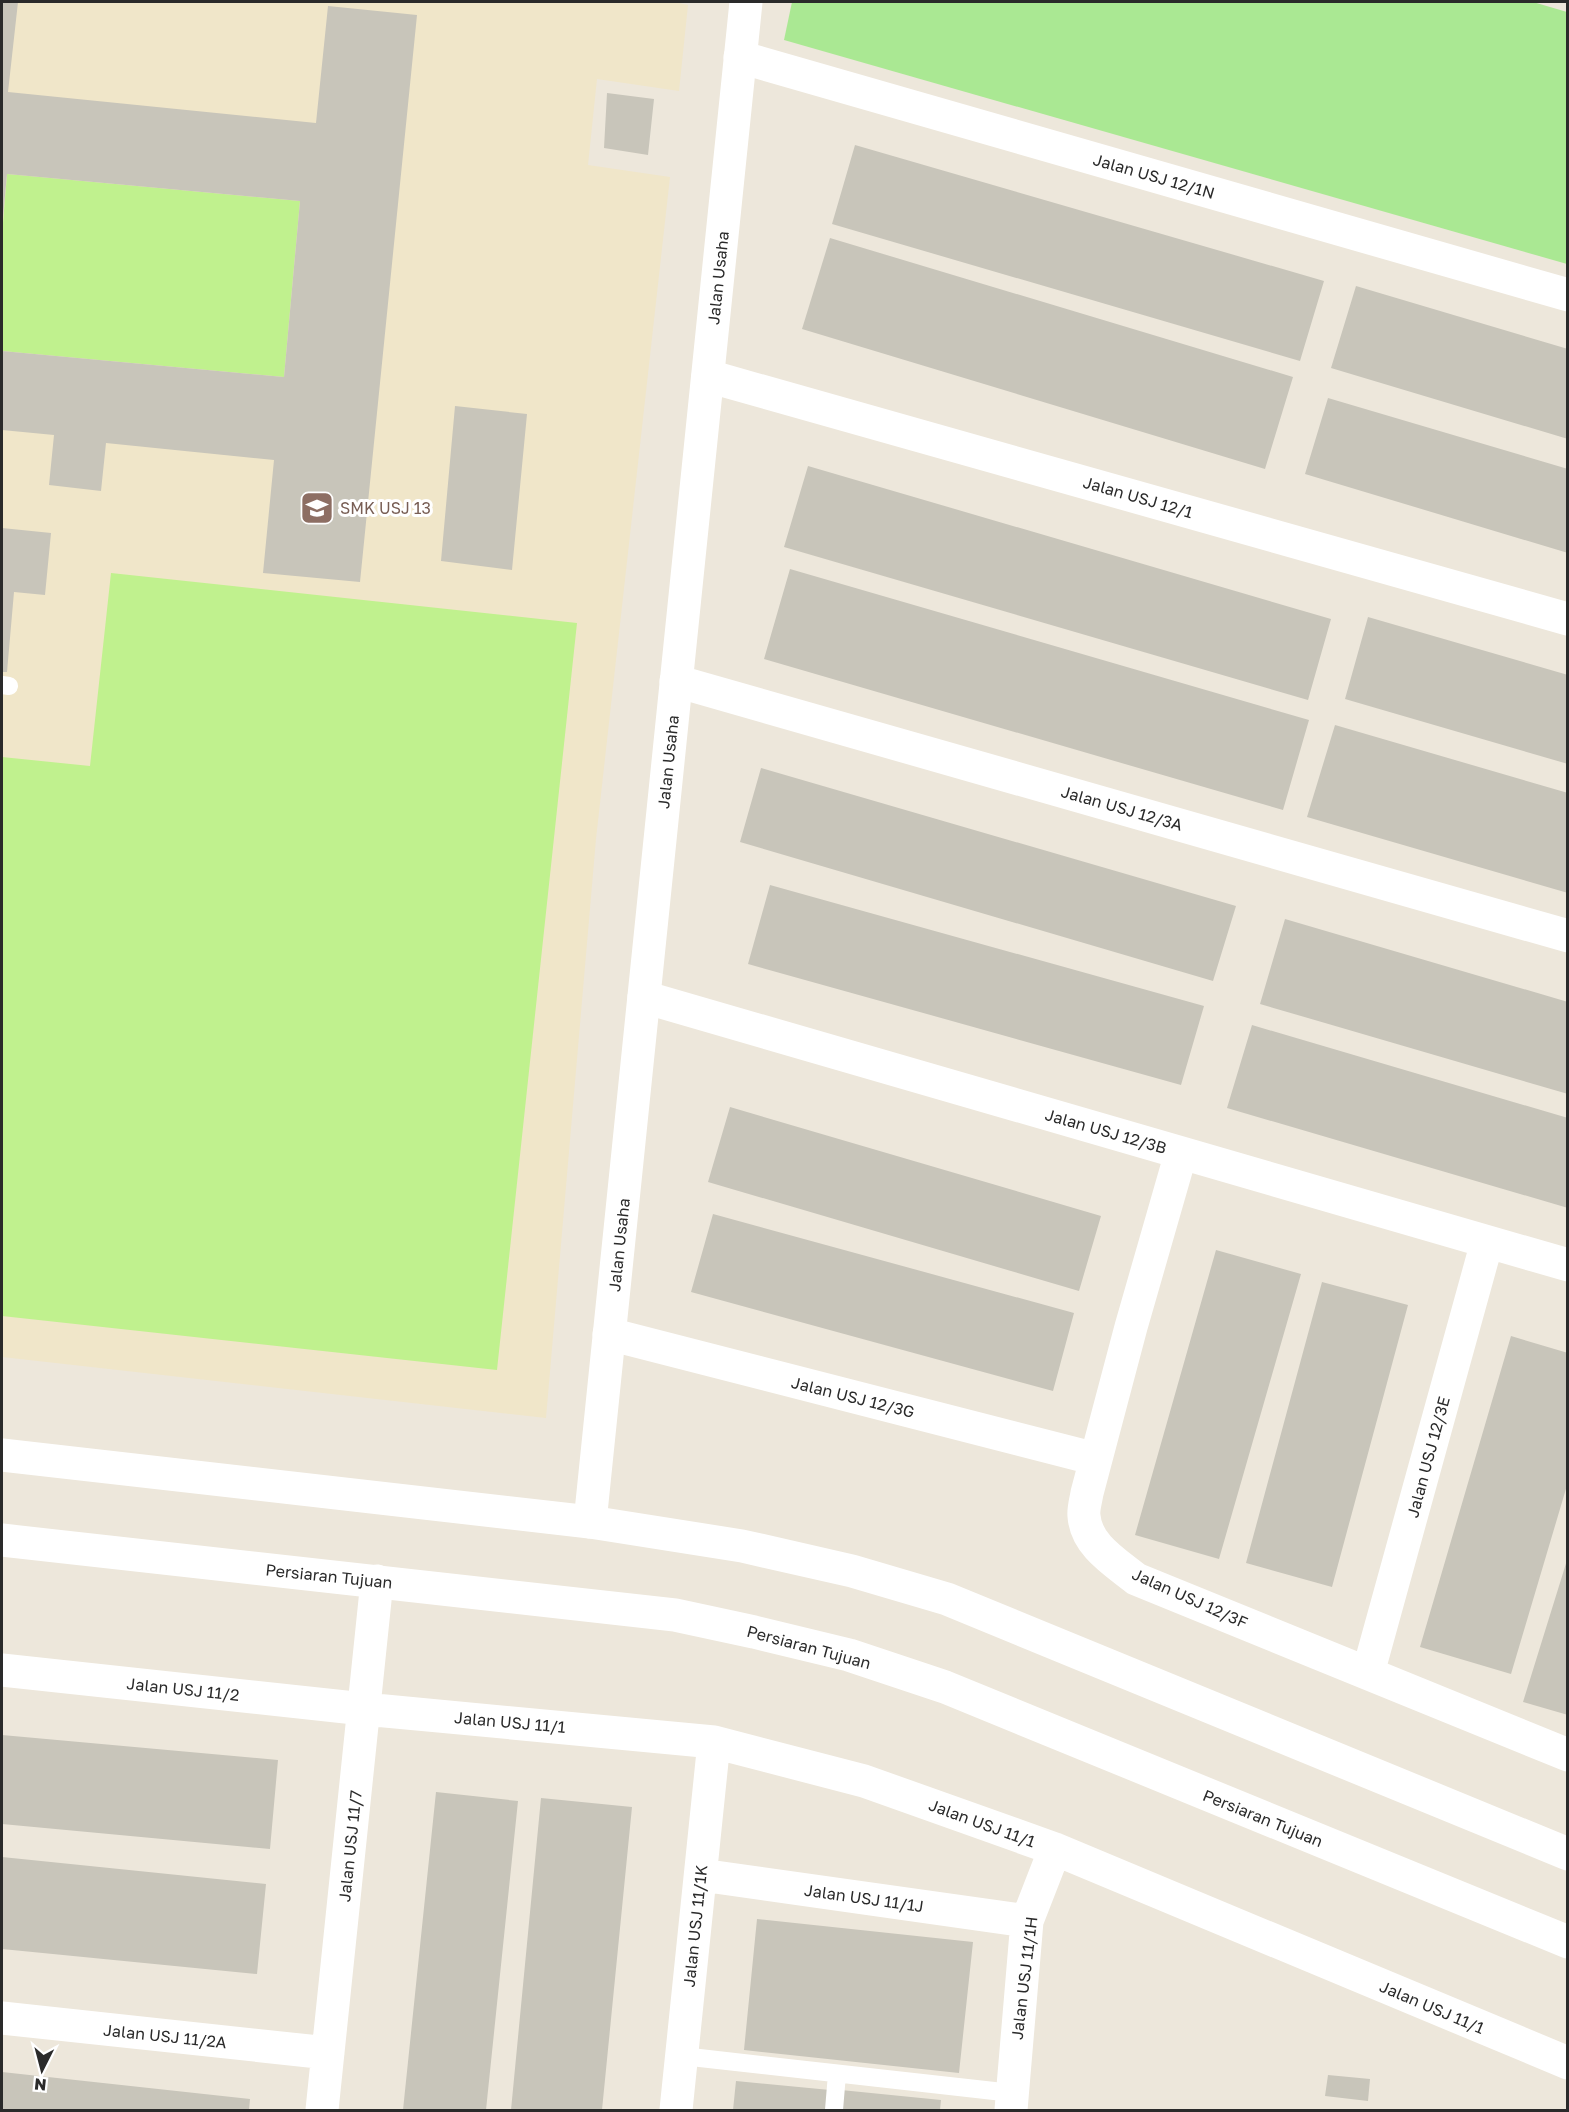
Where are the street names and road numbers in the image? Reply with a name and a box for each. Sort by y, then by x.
street label: Jalan USJ 12/1N [1091,149,1217,203]
street label: Jalan Usaha [703,230,733,326]
street label: Jalan USJ 12/1 [1081,472,1195,522]
street label: Jalan Usaha [653,714,683,810]
street label: Jalan USJ 12/3A [1059,781,1185,835]
street label: Jalan USJ 12/3B [1043,1104,1169,1158]
street label: Jalan Usaha [604,1197,634,1293]
street label: Jalan USJ 12/3G [789,1372,917,1422]
street label: Jalan USJ 12/3E [1402,1394,1454,1520]
street label: Persiaran Tujuan [264,1559,394,1593]
street label: Jalan USJ 12/3F [1129,1564,1251,1632]
street label: Persiaran Tujuan [745,1621,873,1673]
street label: Jalan USJ 11/2 [126,1673,240,1705]
street label: Jalan USJ 11/1 [453,1707,567,1737]
street label: Persiaran Tujuan [1200,1785,1326,1851]
street label: Jalan USJ 11/7 [334,1789,366,1903]
street label: Jalan USJ 11/1 [926,1795,1038,1852]
street label: Jalan USJ 11/1K [679,1864,711,1988]
street label: Jalan USJ 11/1J [803,1880,925,1916]
street label: Jalan USJ 11/1H [1007,1915,1041,2041]
street label: Jalan USJ 11/1 [1377,1976,1488,2038]
street label: Jalan USJ 11/2A [102,2020,228,2052]

